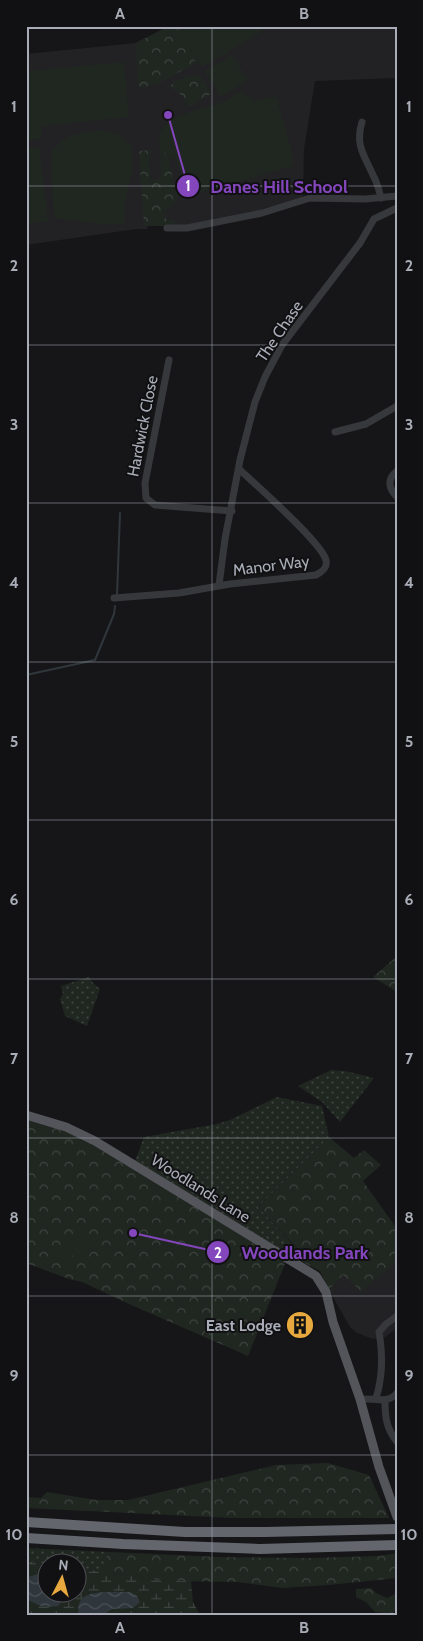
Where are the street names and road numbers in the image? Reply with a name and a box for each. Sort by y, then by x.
street label: The Chase [252,297,307,366]
street label: Hardwick Close [123,374,162,478]
street label: Manor Way [232,551,310,580]
street label: Woodlands Lane [148,1150,254,1227]

